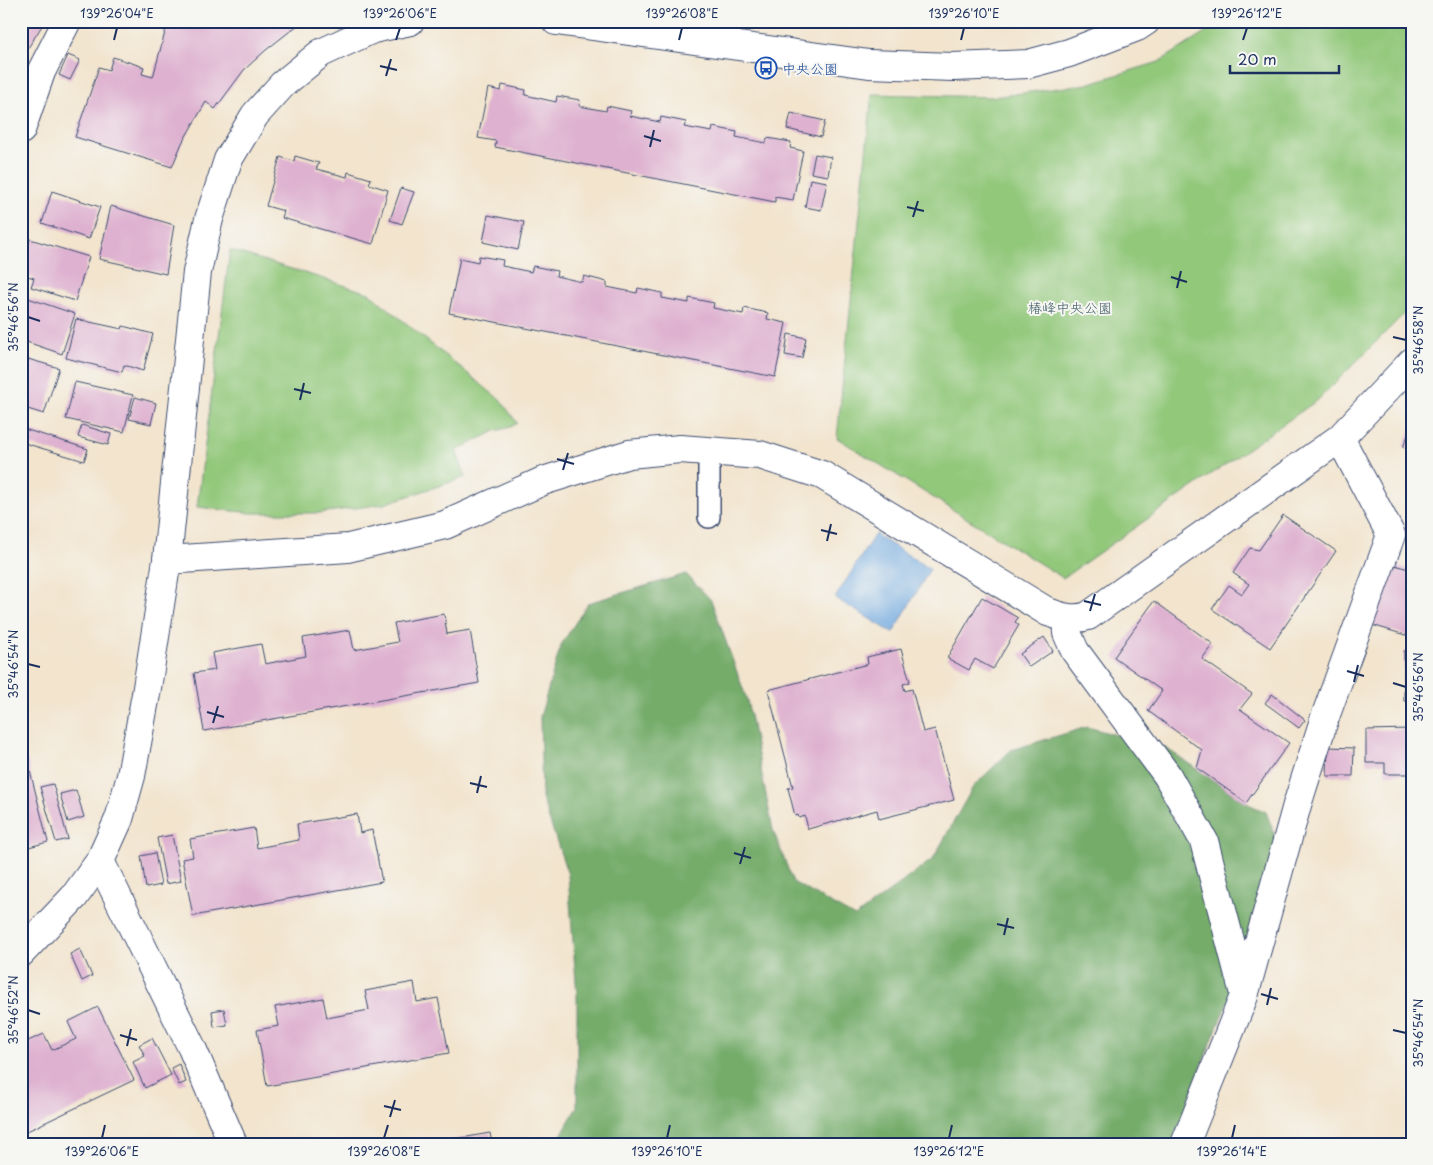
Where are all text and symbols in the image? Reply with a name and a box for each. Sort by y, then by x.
text: 139°26'04"E [80,4,154,22]
text: 139°26'06"E [363,4,437,22]
text: 139°26'08"E [645,4,719,22]
text: 139°26'10"E [928,4,1000,22]
text: 139°26'12"E [1212,4,1282,22]
scale bar [1230,42,1339,74]
text: 20 m [1238,47,1277,70]
bus stop icon: 中央公園 [754,56,778,80]
place label: 中央公園 [782,58,838,79]
text: 35°46'56"N [4,282,22,352]
park label: 椿峰中央公園 [1028,297,1112,318]
text: 35°46'58"N [1409,306,1427,374]
text: 35°46'54"N [4,630,22,698]
text: 35°46'56"N [1409,652,1427,722]
text: 35°46'52"N [4,975,22,1045]
text: 35°46'54"N [1409,999,1427,1067]
text: 139°26'06"E [65,1142,139,1160]
text: 139°26'08"E [347,1142,421,1160]
text: 139°26'10"E [631,1142,703,1160]
text: 139°26'12"E [914,1142,984,1160]
text: 139°26'14"E [1197,1142,1267,1160]

